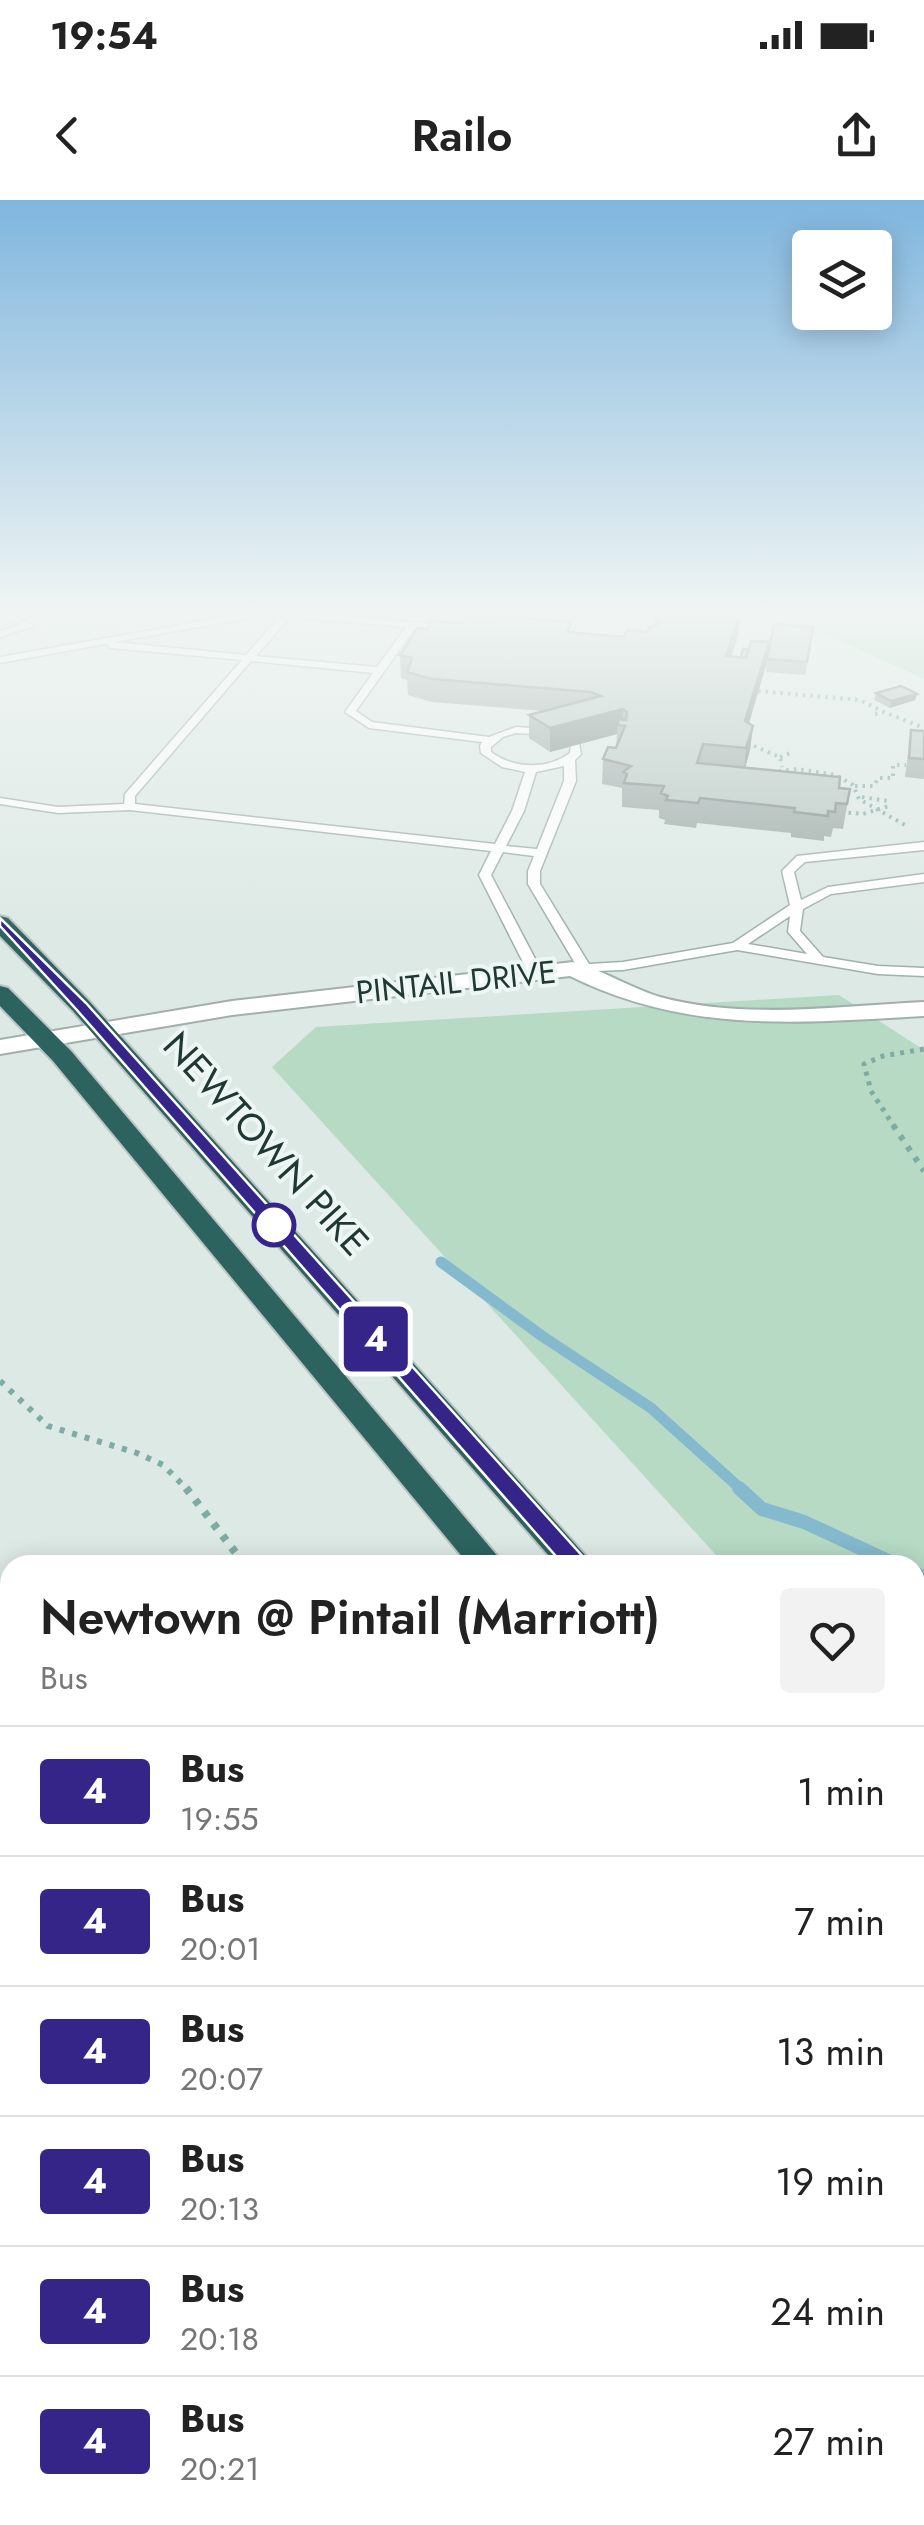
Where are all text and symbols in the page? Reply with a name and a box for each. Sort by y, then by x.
text: 19:54 [50,8,158,63]
text: Railo [411,103,513,168]
icon: back [40,108,95,163]
icon: share [829,108,884,163]
map controls [792,230,892,330]
button: layers [792,230,892,330]
street label: PINTAIL DRIVE [354,949,558,1015]
street label: NEWTOWN PIKE [151,1019,382,1268]
unlabelled marker [253,1204,295,1246]
line badge: 4 [344,1306,408,1372]
text: 4 [364,1314,388,1364]
text: Newtown @ Pintail (Marriott) [40,1583,660,1652]
button: heart [780,1588,885,1693]
text: Bus [40,1655,88,1701]
text: Bus [180,1741,244,1796]
text: 1 min [797,1764,885,1819]
text: 4 [83,1766,107,1816]
text: 19:55 [180,1796,259,1842]
text: Bus [180,1871,244,1926]
text: 7 min [794,1894,885,1949]
text: 4 [83,1896,107,1946]
text: 20:01 [180,1926,261,1972]
text: Bus [180,2001,244,2056]
text: 13 min [776,2024,885,2079]
text: 4 [83,2026,107,2076]
text: 20:07 [180,2056,263,2102]
text: Bus [180,2131,244,2186]
text: 19 min [775,2154,885,2209]
text: 4 [83,2156,107,2206]
text: 20:13 [180,2186,259,2232]
text: Bus [180,2261,244,2316]
text: 24 min [770,2284,885,2339]
text: 4 [83,2286,107,2336]
text: 20:18 [180,2316,259,2362]
text: Bus [180,2391,244,2446]
text: 27 min [773,2414,885,2469]
text: 4 [83,2416,107,2466]
text: 20:21 [180,2446,260,2492]

